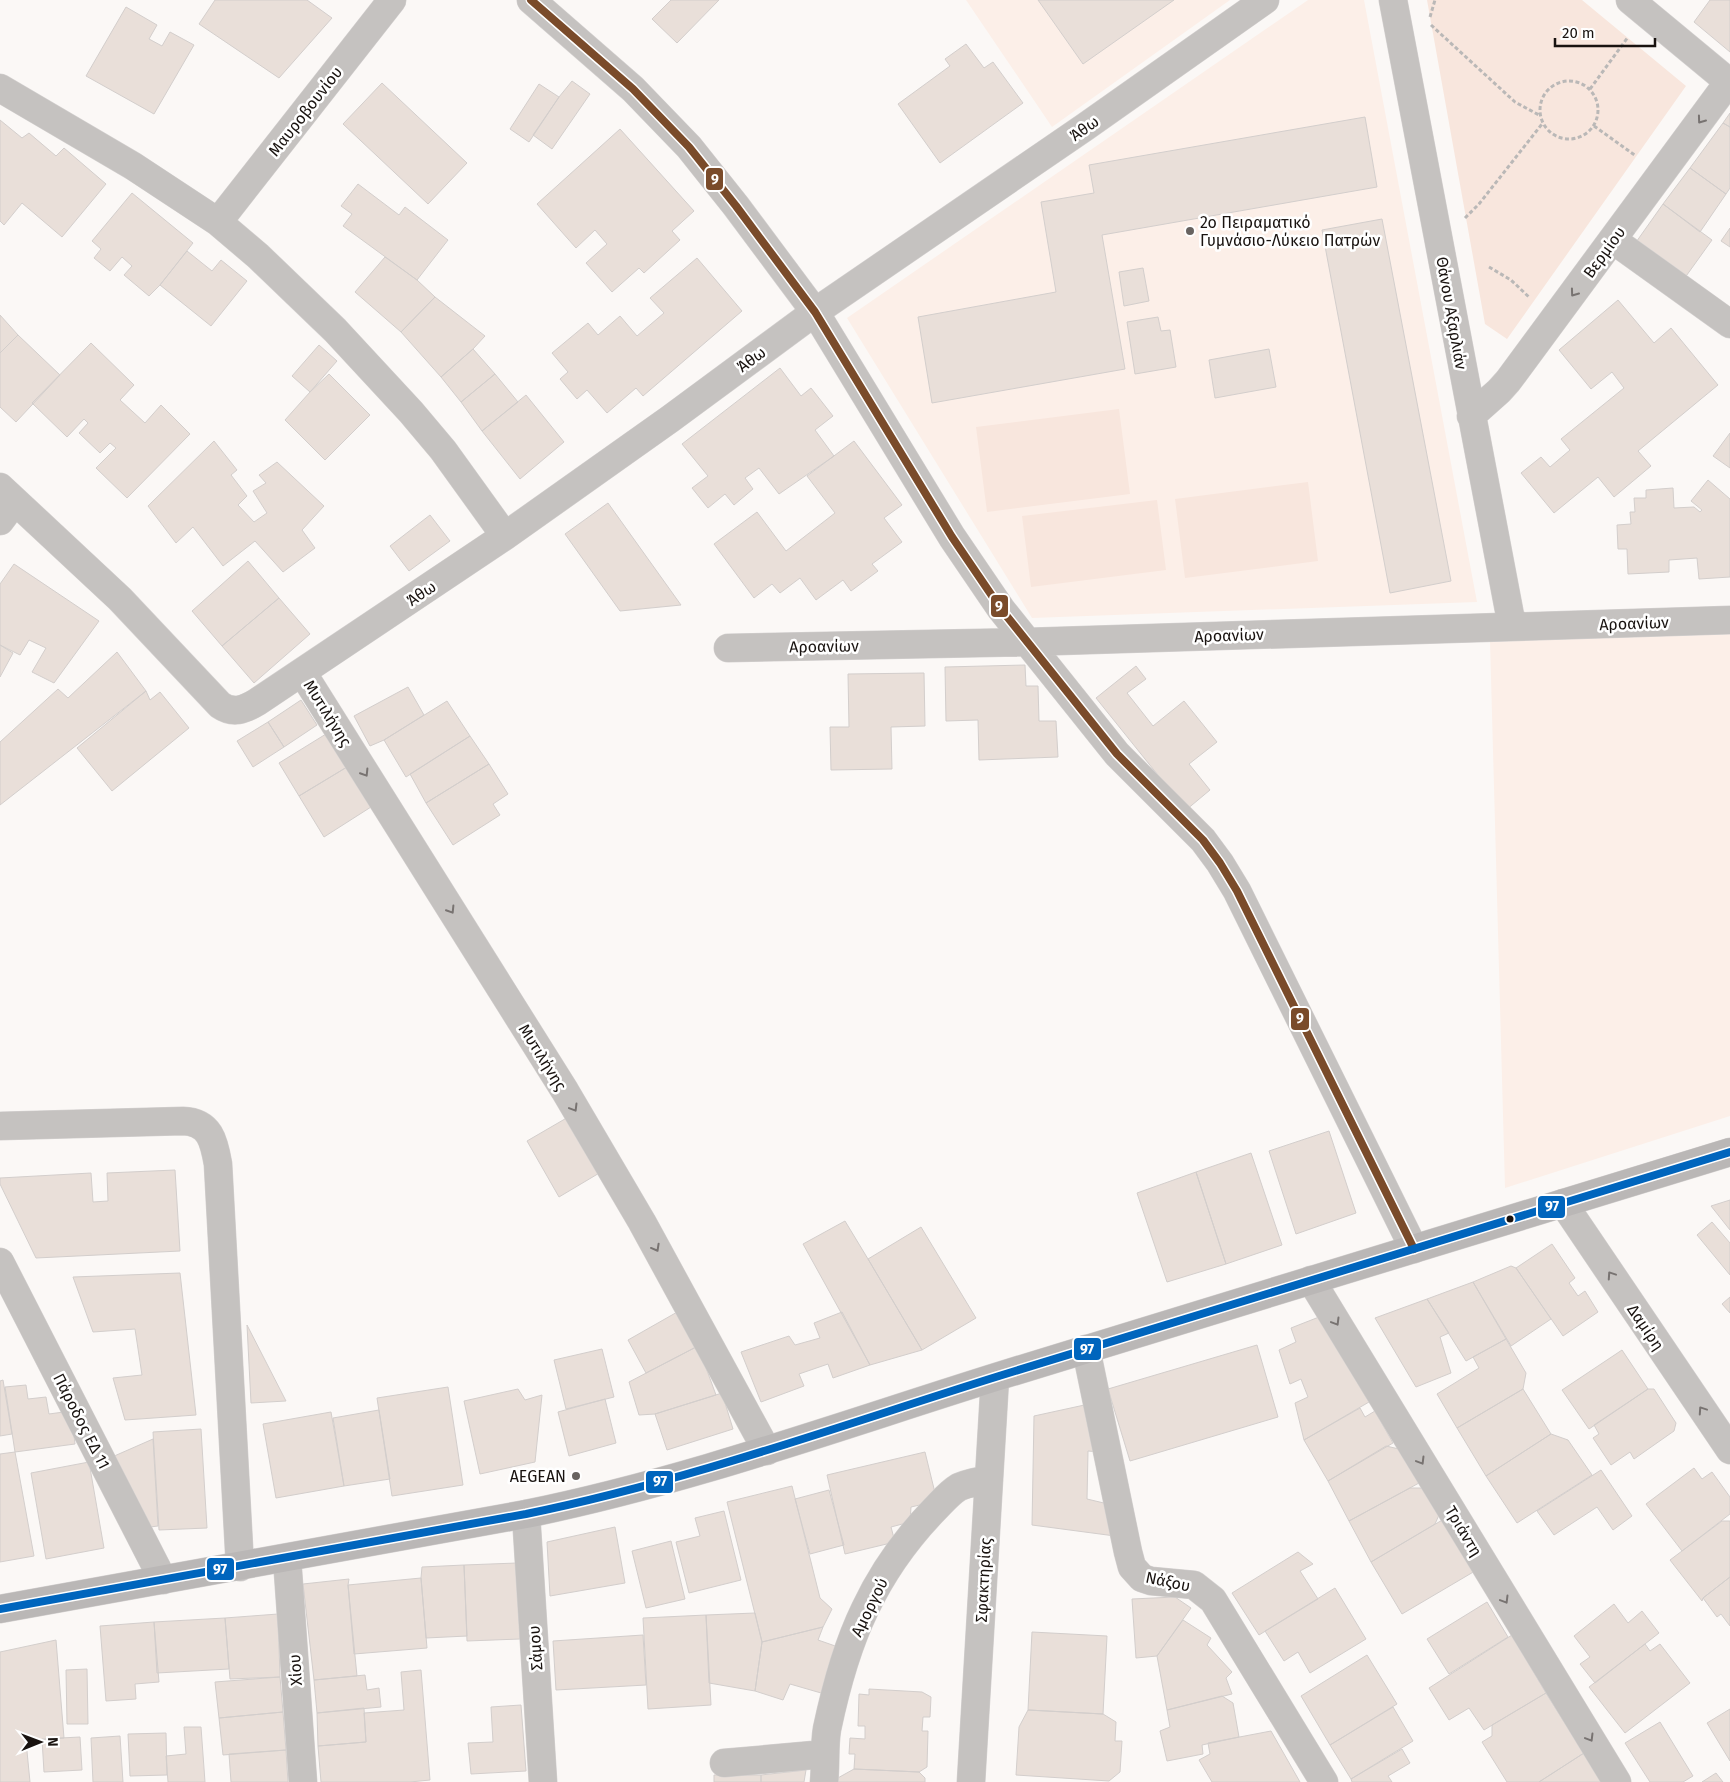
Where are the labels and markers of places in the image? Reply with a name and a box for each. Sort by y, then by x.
place label: 2ο Πειραματικό Γυμνάσιο-Λύκειο Πατρών [1200,213,1380,250]
marker: 2ο Πειραματικό Γυμνάσιο-Λύκειο Πατρών [1184,225,1196,237]
unlabelled marker [1505,1214,1515,1224]
place label: AEGEAN [510,1467,566,1486]
marker: AEGEAN [570,1470,582,1482]

